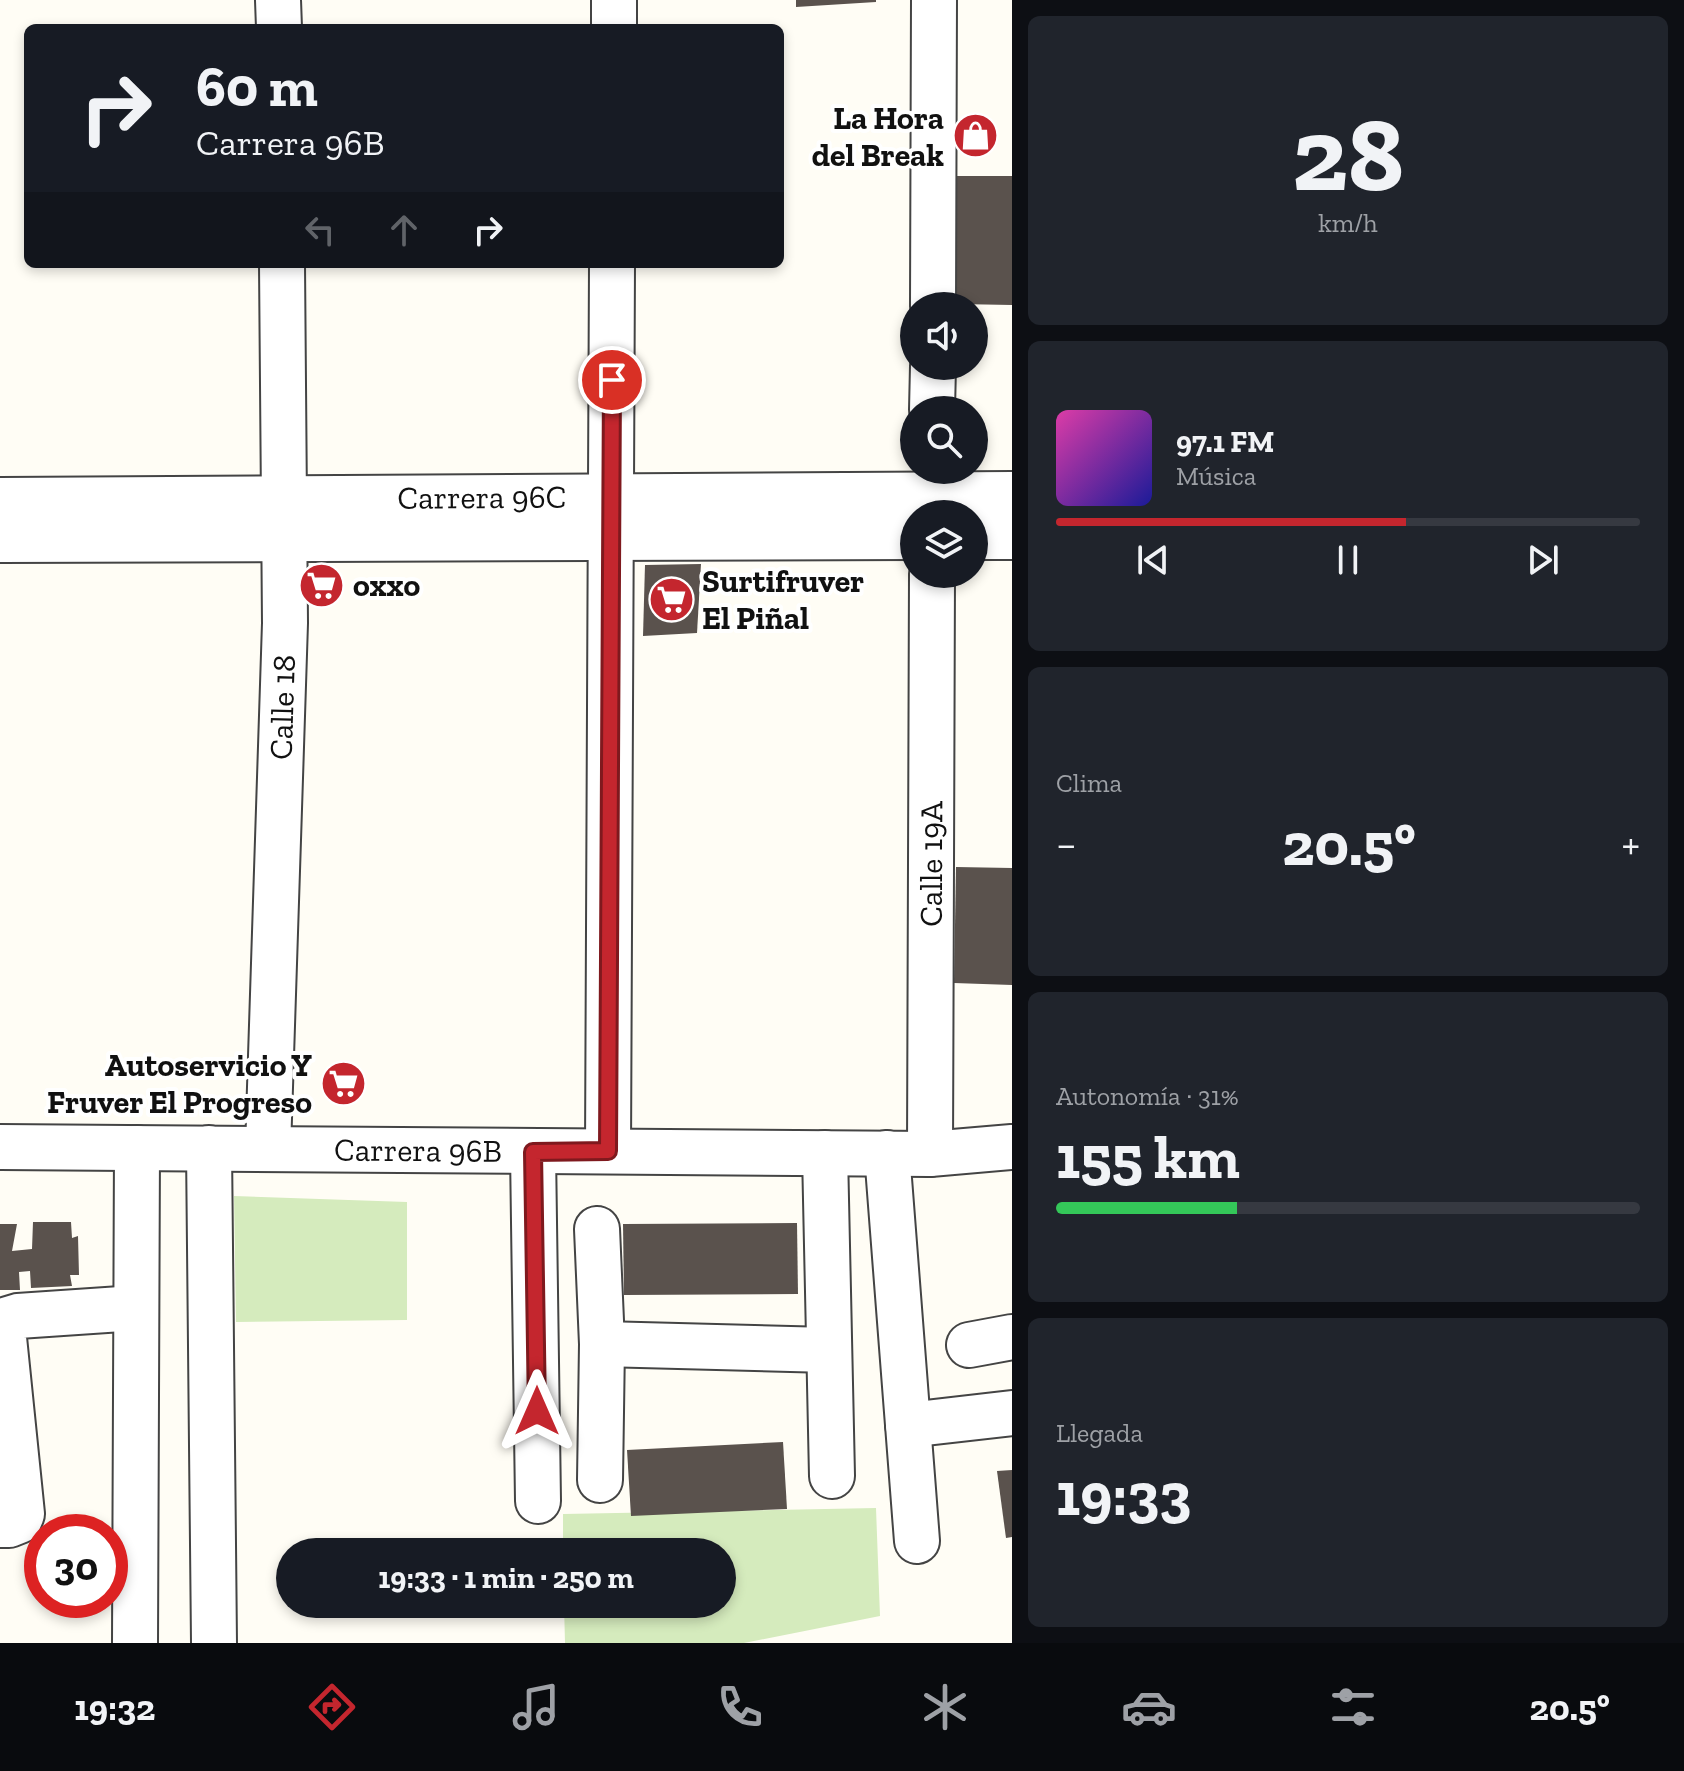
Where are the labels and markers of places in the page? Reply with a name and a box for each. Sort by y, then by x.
place label: La Hora del Break [812,99,944,174]
shop icon: La Hora del Break [951,112,999,160]
pin [578,346,646,414]
supermarket icon: oxxo [298,561,346,609]
place label: Surtifruver El Piñal [702,562,864,637]
place label: oxxo [353,566,421,604]
supermarket icon: Surtifruver El Piñal [647,575,695,623]
place label: Autoservicio Y Fruver El Progreso [47,1046,312,1121]
supermarket icon: Autoservicio Y Fruver El Progreso [319,1059,367,1107]

